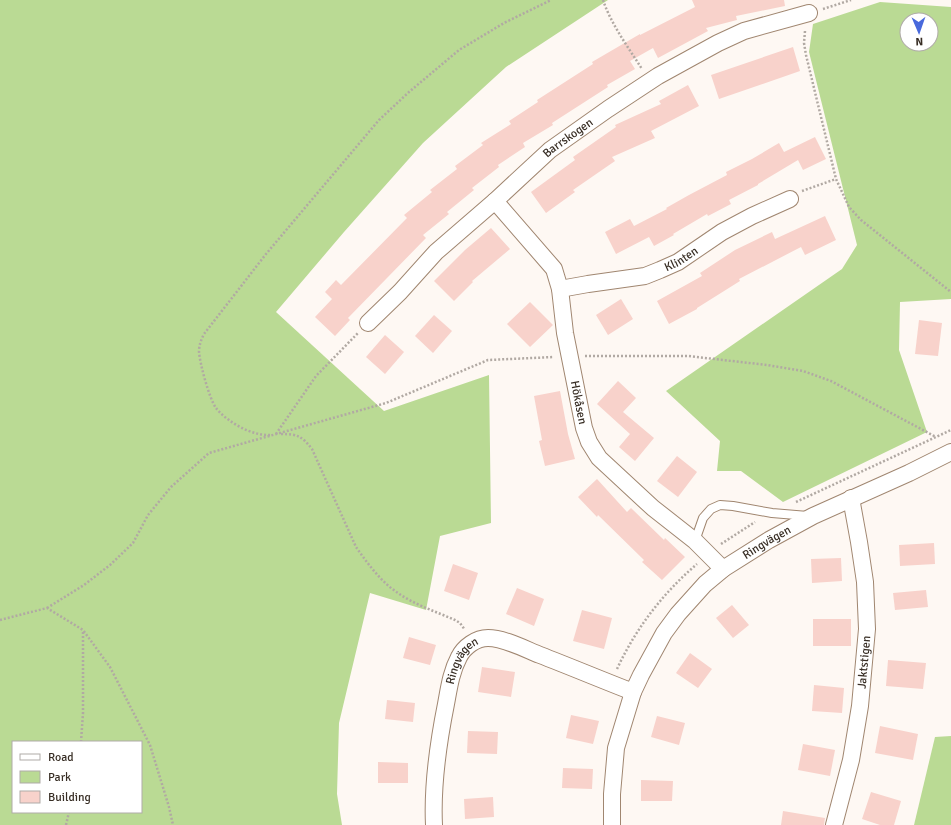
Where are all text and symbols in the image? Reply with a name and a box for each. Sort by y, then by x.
north arrow [899,12,939,52]
text: N [915,35,923,48]
street label: Barrskogen [539,115,596,161]
street label: Klinten [662,243,701,275]
street label: Hökåsen [567,379,591,426]
street label: Ringvägen [740,522,793,562]
street label: Ringvägen [442,634,481,686]
street label: Jaktstigen [854,635,874,689]
legend [12,741,142,813]
text: Road [48,750,74,765]
text: Park [48,770,71,785]
text: Building [48,790,91,805]

